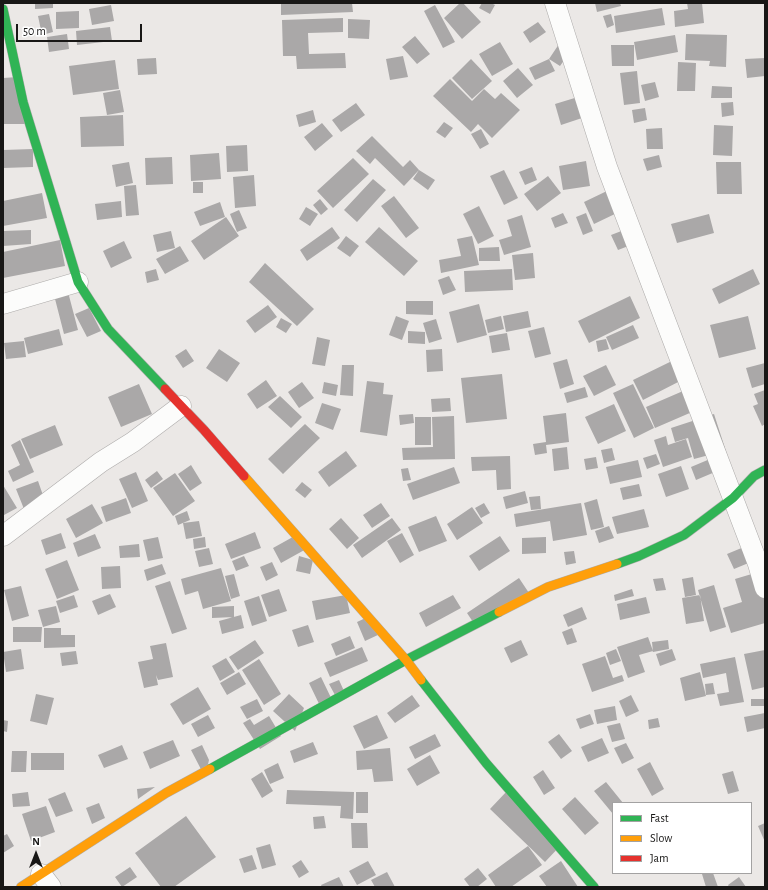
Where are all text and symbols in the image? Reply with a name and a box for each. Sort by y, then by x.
scale bar [18,16,144,42]
text: 50 m [23,25,46,37]
legend [612,802,752,874]
text: Fast [650,812,669,824]
text: Slow [650,832,672,844]
north arrow [16,834,56,874]
text: N [32,836,40,847]
text: Jam [650,852,669,864]

